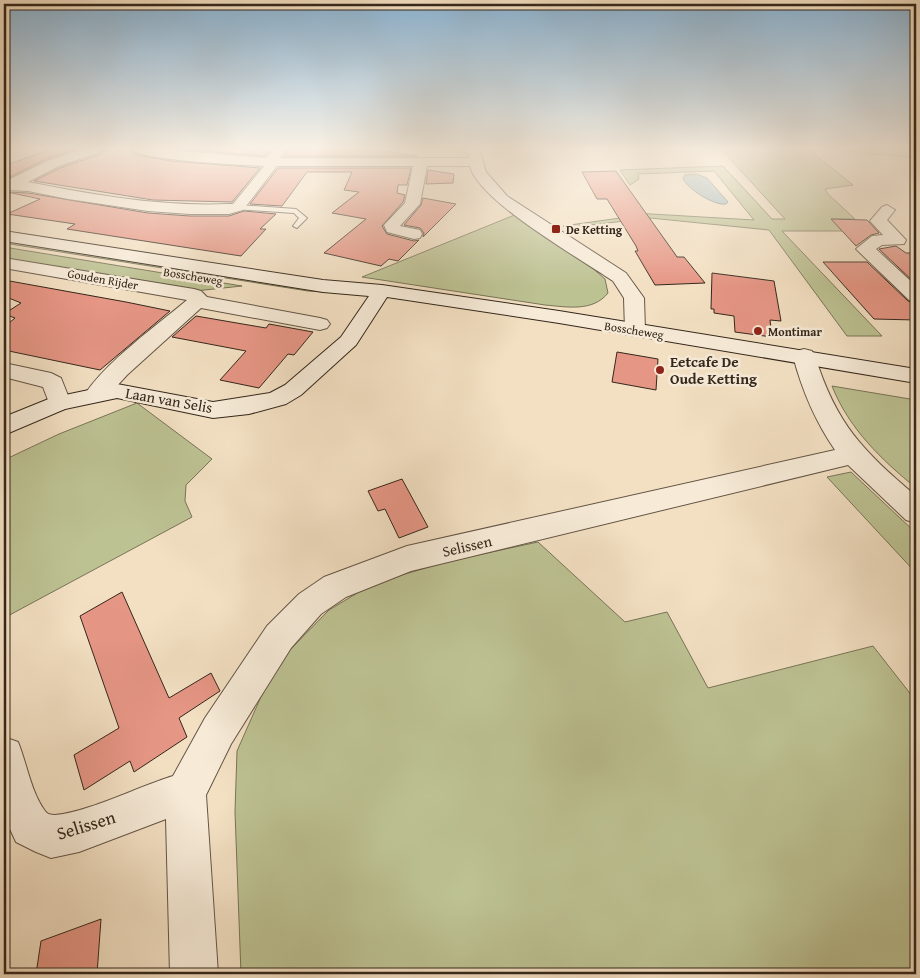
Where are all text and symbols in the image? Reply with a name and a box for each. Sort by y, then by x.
place label: De Ketting [566,221,623,238]
marker: De Ketting [550,223,562,235]
street label: Bosscheweg [162,263,224,289]
street label: Gouden Rijder [66,264,140,294]
street label: Bosscheweg [603,317,665,343]
place label: Montimar [768,323,822,340]
marker: Montimar [752,325,764,337]
place label: Eetcafe De Oude Ketting [670,351,757,389]
marker: Eetcafe De Oude Ketting [654,364,666,376]
street label: Laan van Selis [124,382,214,418]
street label: Selissen [440,530,494,562]
street label: Selissen [53,803,119,847]

